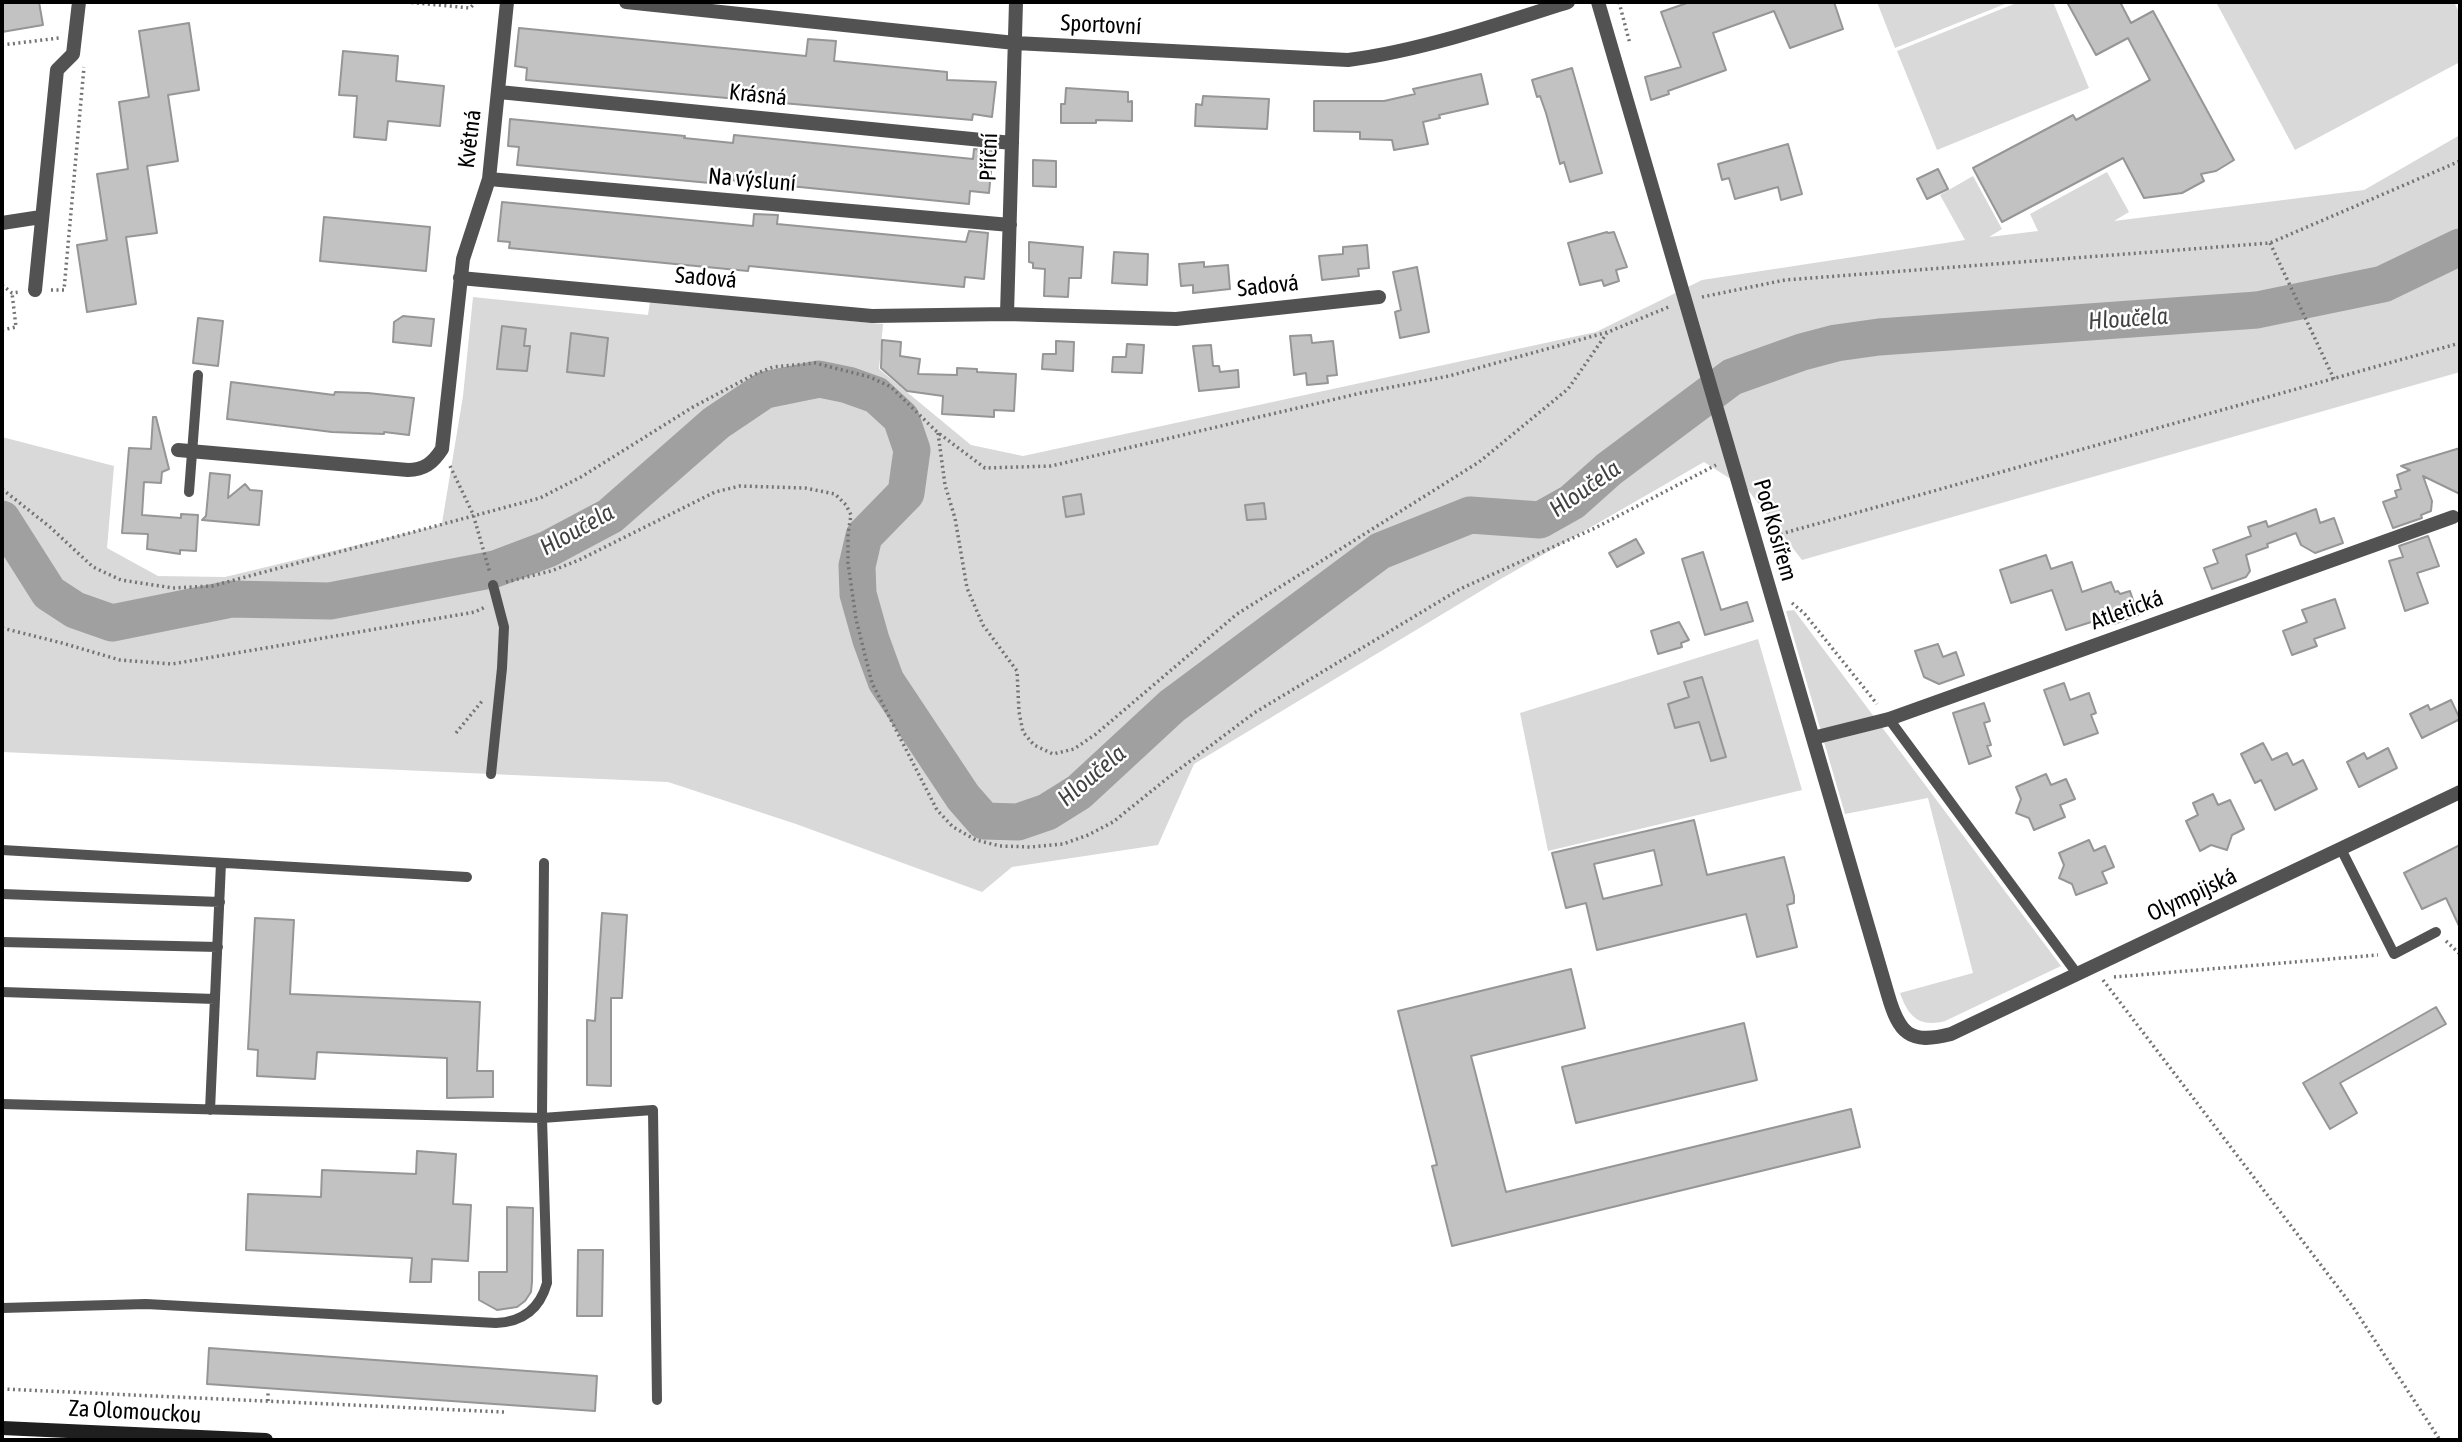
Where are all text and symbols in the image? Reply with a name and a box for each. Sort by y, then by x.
street label: Sportovní [1060,9,1142,41]
street label: Krásná [728,78,788,112]
street label: Květná [453,108,487,170]
street label: Příční [974,132,1004,182]
street label: Na výsluní [707,162,797,198]
street label: Sadová [674,262,738,294]
street label: Sadová [1236,269,1300,303]
water label: Hloučela [2087,302,2169,336]
water label: Hloučela [1544,454,1626,524]
street label: Pod Kosířem [1747,476,1803,584]
water label: Hloučela [535,498,619,562]
street label: Atletická [2087,584,2167,636]
water label: Hloučela [1052,739,1132,813]
street label: Olympijská [2143,862,2241,928]
street label: Za Olomouckou [68,1395,202,1429]

